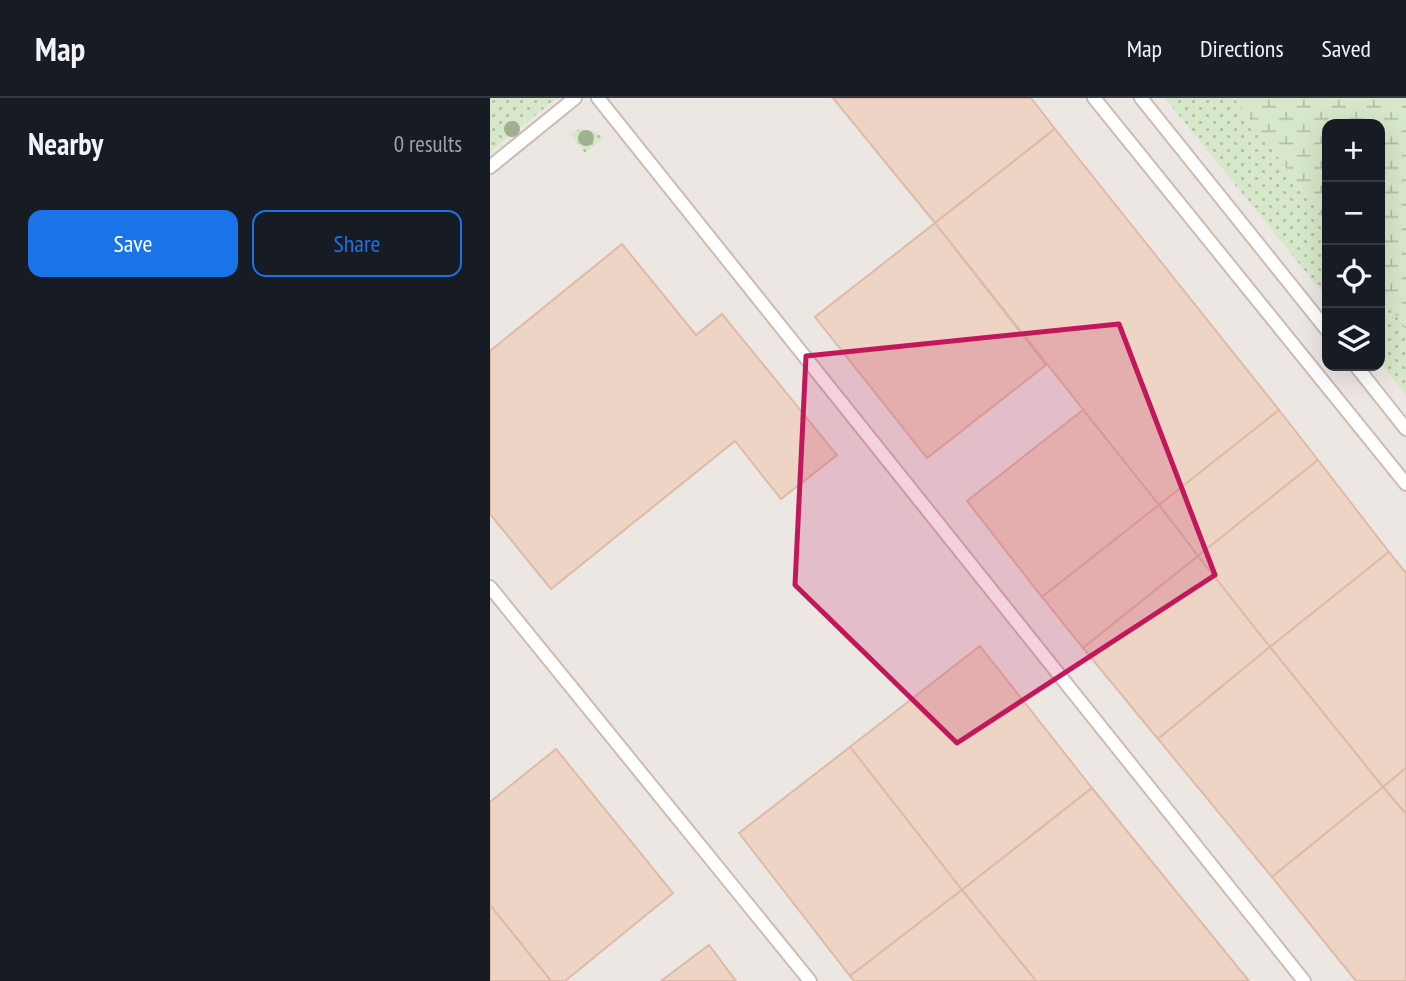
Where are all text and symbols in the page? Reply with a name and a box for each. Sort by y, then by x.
text: Map [35,27,85,70]
text: Map [1127,33,1162,64]
text: Directions [1200,33,1284,64]
text: Saved [1322,33,1371,64]
map controls [1322,119,1385,371]
button: + [1322,119,1385,182]
text: Nearby [28,124,103,163]
text: 0 results [394,129,462,158]
button: − [1322,182,1385,245]
button: Save [28,210,238,277]
button: Share [252,210,462,277]
button: locate [1322,245,1385,308]
button: layers [1322,308,1385,371]

